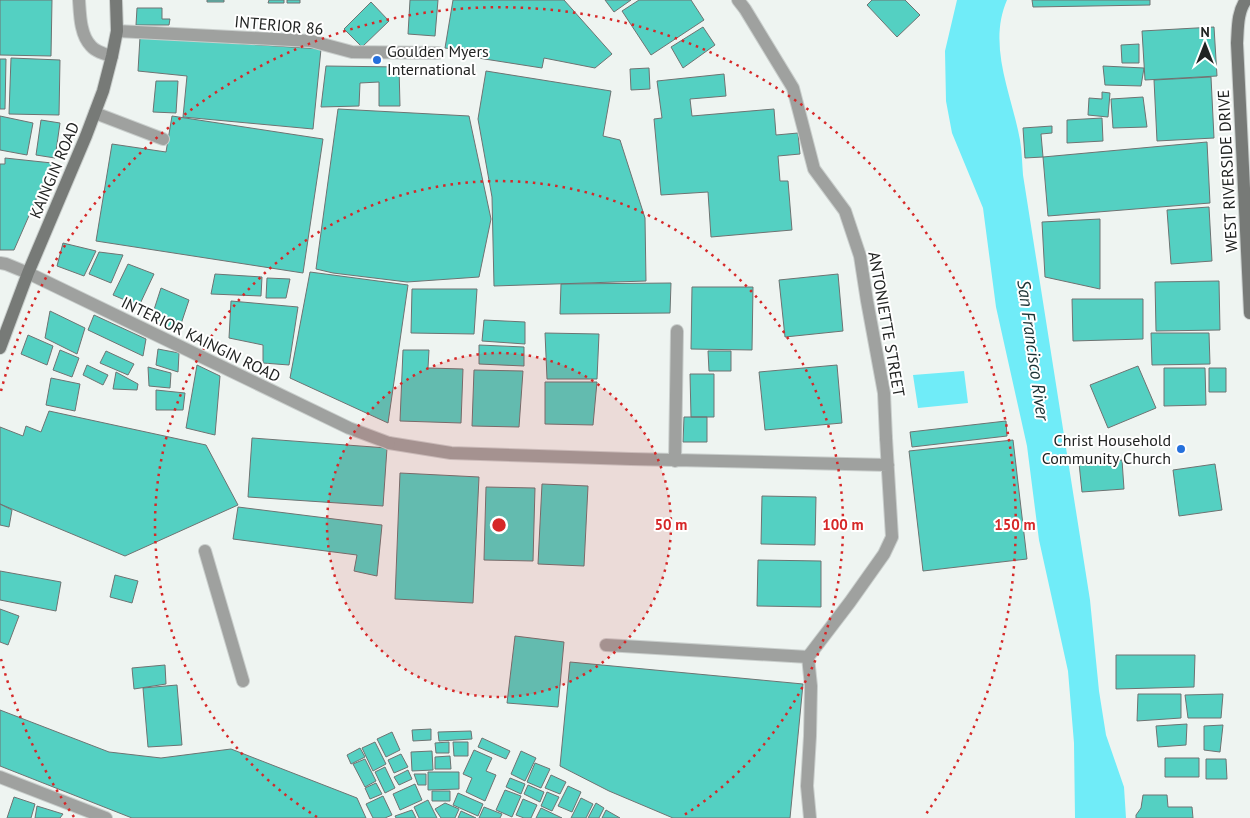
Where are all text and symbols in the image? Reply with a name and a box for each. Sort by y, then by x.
street label: INTERIOR 86 [234,11,324,39]
north arrow [1180,20,1230,70]
text: N [1200,23,1210,41]
place label: Goulden Myers International [387,41,489,79]
marker: Goulden Myers International [371,54,383,66]
street label: WEST RIVERSIDE DRIVE [1213,89,1241,253]
street label: KAINGIN ROAD [25,119,83,221]
street label: ANTONIETTE STREET [864,250,910,398]
water label: San Francisco River [1012,278,1055,423]
street label: INTERIOR KAINGIN ROAD [118,292,284,386]
place label: Christ Household Community Church [1042,430,1171,468]
marker: Christ Household Community Church [1175,443,1187,455]
text: 50 m [655,515,687,534]
text: 100 m [822,515,864,534]
text: 150 m [994,515,1036,534]
centre of rings [490,516,508,534]

